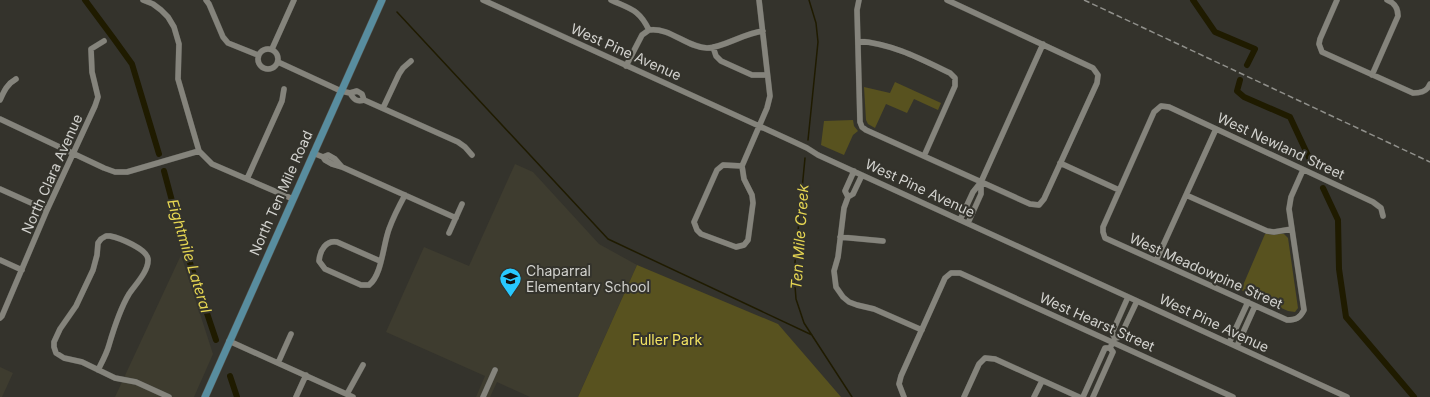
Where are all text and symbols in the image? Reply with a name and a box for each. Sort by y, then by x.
street label: West Pine Avenue [568,20,684,84]
street label: West Newland Street [1215,109,1348,183]
street label: North Clara Avenue [18,111,86,236]
street label: North Ten Mile Road [245,128,316,258]
street label: West Pine Avenue [863,155,978,220]
water label: Ten Mile Creek [786,183,813,290]
water label: Eightmile Lateral [163,197,216,316]
street label: West Meadowpine Street [1127,229,1286,312]
place label: Chaparral Elementary School [526,262,650,295]
school or university icon: Chaparral Elementary School [498,266,524,299]
street label: West Hearst Street [1037,288,1158,355]
street label: West Pine Avenue [1157,290,1272,355]
park label: Fuller Park [632,331,702,348]

